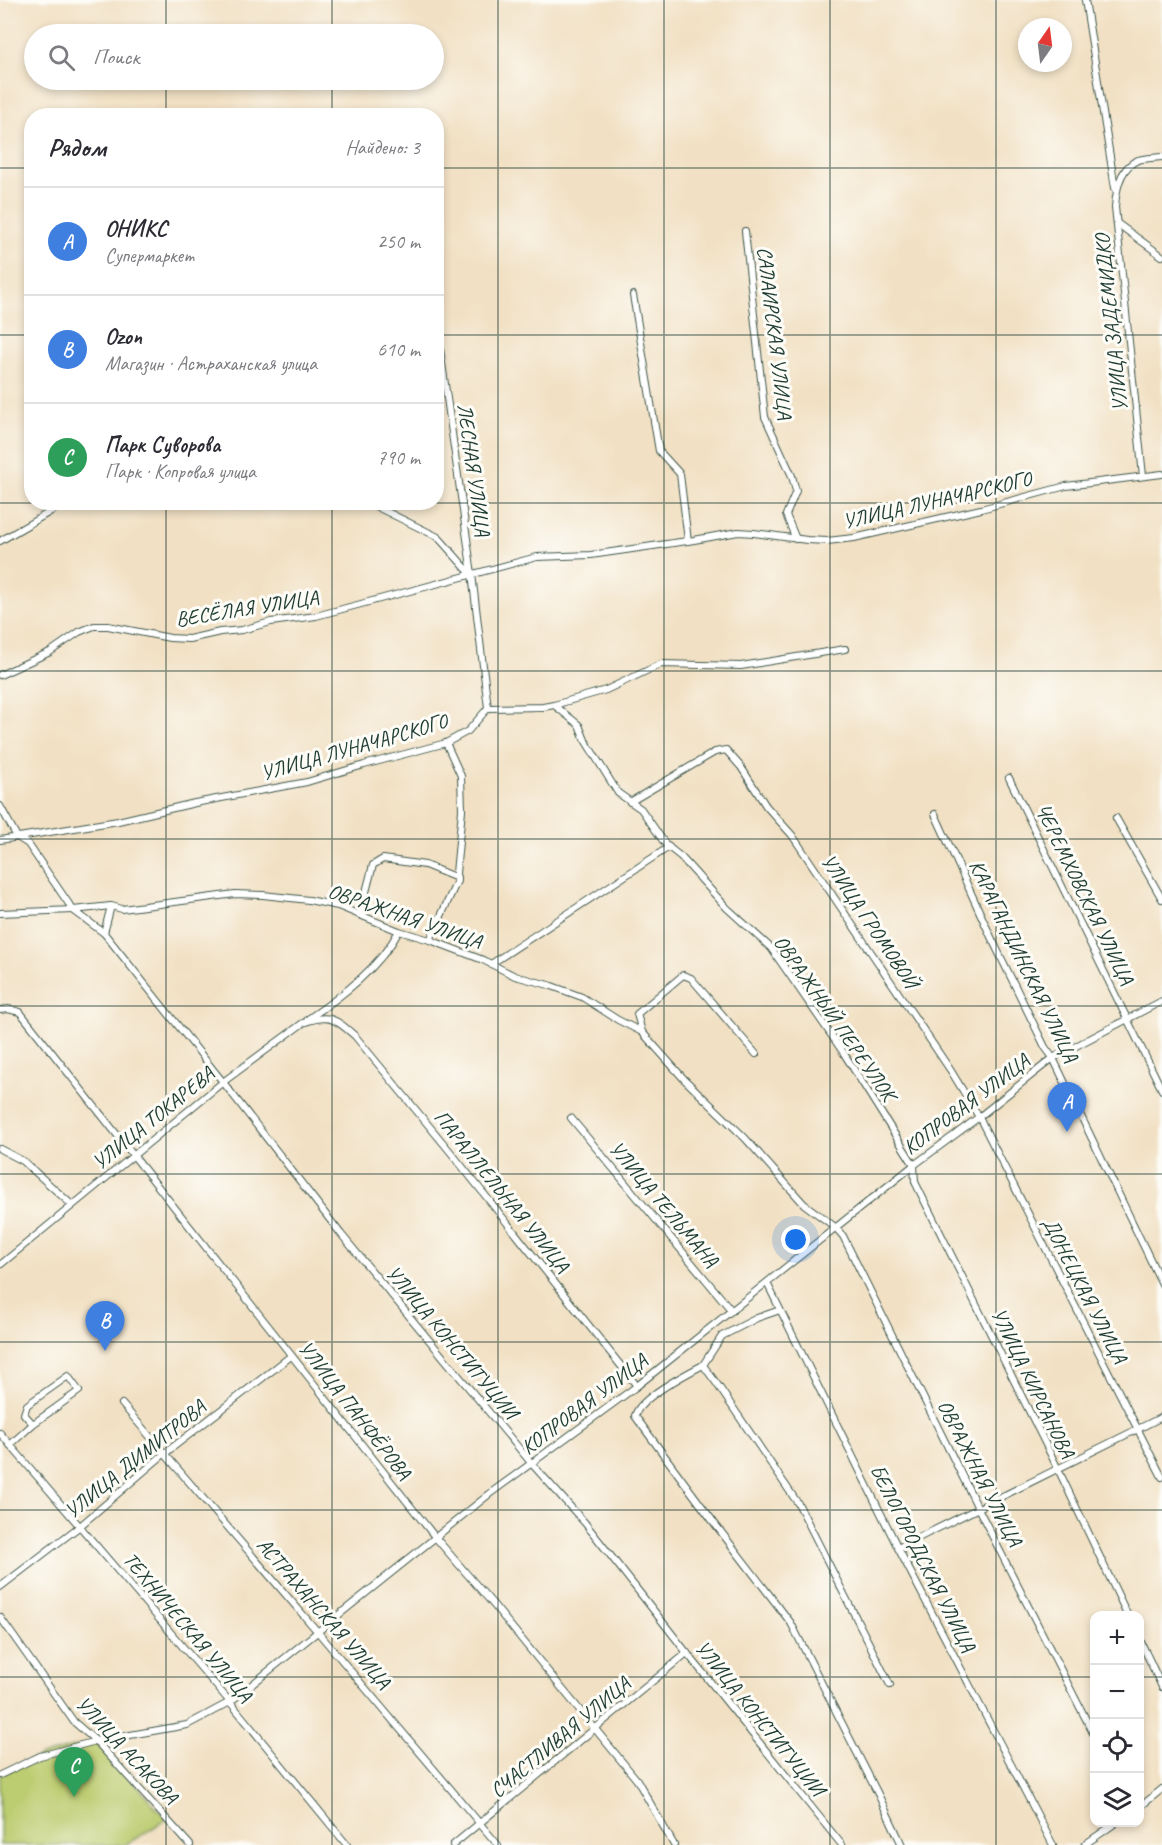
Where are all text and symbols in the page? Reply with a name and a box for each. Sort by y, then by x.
north arrow [1018,18,1072,72]
search box [24,24,444,90]
icon: search [45,41,78,74]
text: Поиск [93,43,139,71]
text: Рядом [48,131,106,164]
text: Найдено: 3 [345,135,420,160]
text: ОНИКС [105,215,167,243]
text: A [62,229,73,254]
text: 250 m [377,229,420,254]
street label: УЛИЦА ЗАДЕМИДКО [1088,231,1133,413]
text: Супермаркет [105,243,194,268]
street label: САЛАИРСКАЯ УЛИЦА [752,245,799,421]
text: Ozon [105,323,142,351]
text: B [62,337,73,362]
text: 610 m [377,337,420,362]
text: Магазин · Астраханская улица [105,351,317,376]
street label: ЛЕСНАЯ УЛИЦА [452,402,496,538]
text: Парк Суворова [105,431,220,459]
text: C [63,445,72,470]
text: 790 m [377,445,420,470]
text: Парк · Копровая улица [105,459,256,484]
street label: УЛИЦА ЛУНАЧАРСКОГО [840,465,1036,534]
street label: ВЕСЁЛАЯ УЛИЦА [174,584,320,632]
street label: УЛИЦА ЛУНАЧАРСКОГО [258,707,453,786]
street label: ЧЕРЕМХОВСКАЯ УЛИЦА [1030,799,1140,989]
street label: УЛИЦА ГРОМОВОЙ [816,849,927,996]
street label: КАРАГАНДИНСКАЯ УЛИЦА [964,856,1085,1067]
street label: ОВРАЖНАЯ УЛИЦА [325,878,487,955]
street label: ОВРАЖНЫЙ ПЕРЕУЛОК [768,930,905,1110]
street label: КОПРОВАЯ УЛИЦА [898,1047,1036,1160]
street label: УЛИЦА ТОКАРЕВА [87,1060,220,1175]
pin: A [1048,1082,1086,1132]
street label: ПАРАЛЛЕЛЬНАЯ УЛИЦА [428,1105,576,1278]
street label: УЛИЦА ТЕЛЬМАНА [604,1136,725,1273]
street label: ДОНЕЦКАЯ УЛИЦА [1037,1213,1134,1369]
your location [781,1225,810,1254]
street label: УЛИЦА КОНСТИТУЦИИ [380,1260,526,1427]
pin: B [86,1302,124,1351]
street label: УЛИЦА КИРСАНОВА [985,1304,1081,1463]
street label: УЛИЦА ПАНФЁРОВА [293,1335,417,1485]
street label: КОПРОВАЯ УЛИЦА [516,1347,654,1460]
street label: УЛИЦА ДИМИТРОВА [59,1393,212,1524]
street label: ОВРАЖНАЯ УЛИЦА [932,1396,1029,1552]
street label: БЕЛОГОРОДСКАЯ УЛИЦА [864,1460,982,1657]
street label: АСТРАХАНСКАЯ УЛИЦА [251,1532,397,1694]
street label: ТЕХНИЧЕСКАЯ УЛИЦА [118,1547,259,1708]
map controls [1090,1611,1144,1827]
button: + [1090,1611,1144,1665]
street label: УЛИЦА КОНСТИТУЦИИ [690,1635,833,1804]
button: − [1090,1665,1144,1719]
street label: СЧАСТЛИВАЯ УЛИЦА [485,1670,636,1803]
street label: УЛИЦА АСАКОВА [70,1691,185,1810]
button: locate [1090,1719,1144,1773]
pin: C [54,1748,94,1797]
button: layers [1090,1773,1144,1827]

